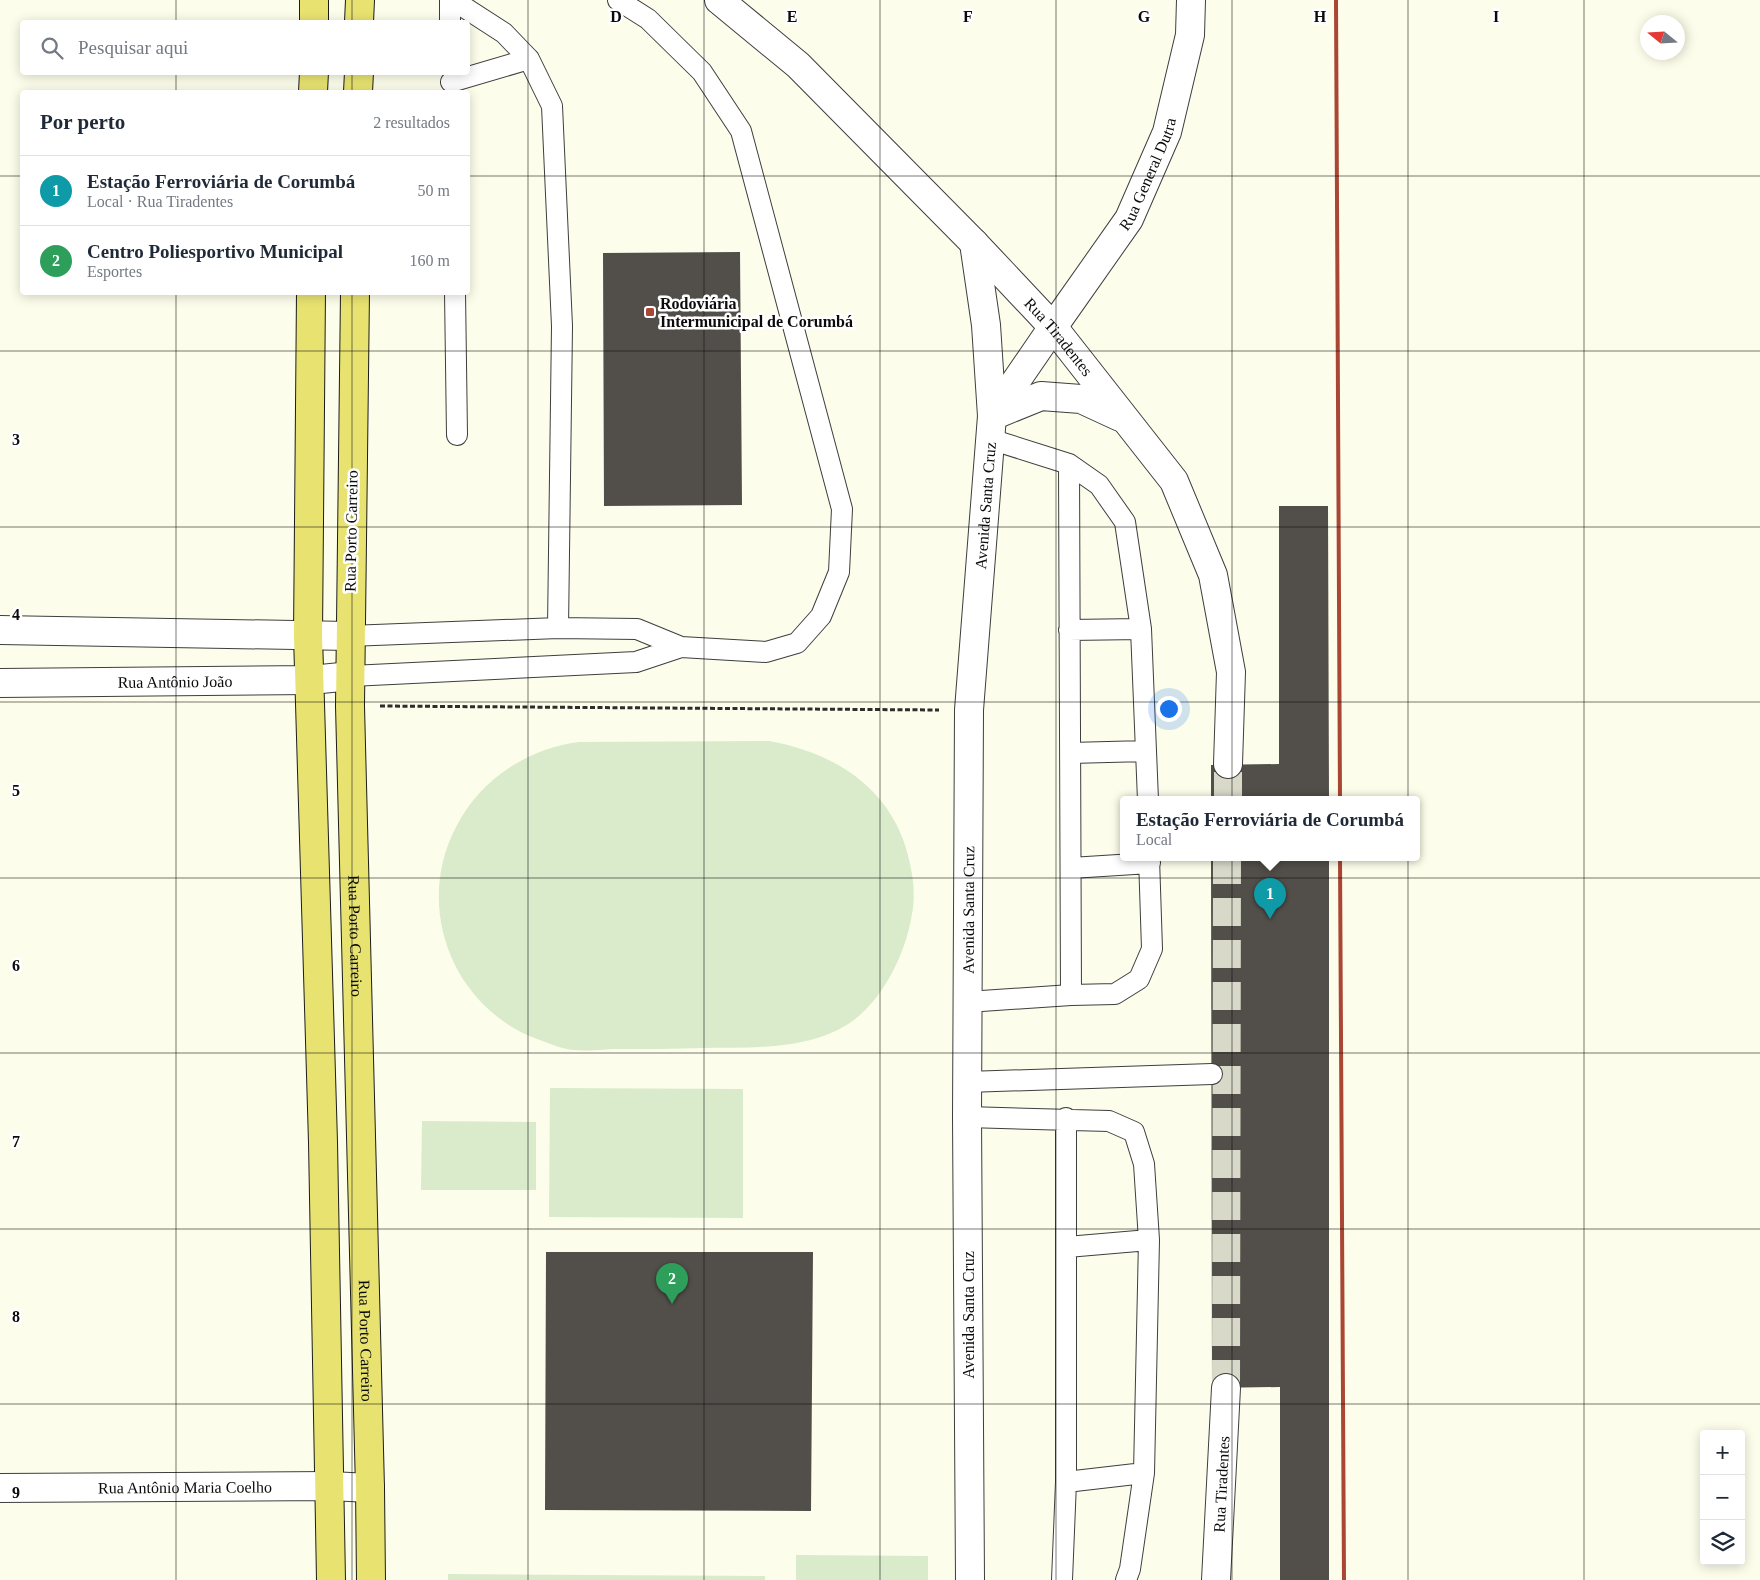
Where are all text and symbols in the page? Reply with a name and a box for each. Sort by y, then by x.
text: D [610,8,622,25]
text: E [787,8,797,25]
text: F [963,8,973,25]
text: G [1138,8,1151,25]
text: H [1314,8,1327,25]
text: I [1493,8,1499,25]
north arrow [1640,15,1685,60]
search box [20,20,470,75]
icon: search [38,34,66,62]
text: Pesquisar aqui [78,37,188,58]
text: Por perto [40,110,125,134]
text: 2 resultados [373,114,450,131]
street label: Rua General Dutra [1115,116,1179,233]
text: Estação Ferroviária de Corumbá [87,171,355,192]
text: 1 [52,182,60,199]
text: 50 m [418,182,450,199]
text: Local · Rua Tiradentes [87,193,233,210]
text: Centro Poliesportivo Municipal [87,241,343,262]
text: 2 [52,252,60,269]
text: 160 m [410,252,450,269]
text: Esportes [87,263,142,280]
street label: Rua Tiradentes [1021,294,1096,379]
place label: Rodoviária Intermunicipal de Corumbá [660,295,853,331]
marker: Rodoviária Intermunicipal de Corumbá [644,306,656,318]
text: 3 [12,431,20,448]
street label: Avenida Santa Cruz [972,441,998,570]
street label: Rua Porto Carreiro [341,470,361,592]
text: 4 [12,606,20,623]
street label: Rua Antônio João [118,672,232,690]
your location [1156,696,1182,722]
text: 5 [12,782,20,799]
popup [1120,796,1420,861]
text: Estação Ferroviária de Corumbá [1136,809,1404,830]
text: Local [1136,831,1172,848]
street label: Avenida Santa Cruz [959,846,977,974]
street label: Rua Porto Carreiro [346,875,366,997]
pin: 1 [1254,878,1286,919]
text: 6 [12,957,20,974]
text: 7 [12,1133,20,1150]
street label: Avenida Santa Cruz [960,1251,977,1379]
pin: 2 [656,1263,688,1304]
street label: Rua Porto Carreiro [356,1280,376,1402]
text: 8 [12,1308,20,1325]
map controls [1700,1430,1745,1565]
button: + [1700,1430,1745,1475]
street label: Rua Tiradentes [1210,1435,1232,1533]
button: − [1700,1475,1745,1520]
street label: Rua Antônio Maria Coelho [98,1478,272,1496]
text: 9 [12,1484,20,1501]
button: layers [1700,1520,1745,1565]

